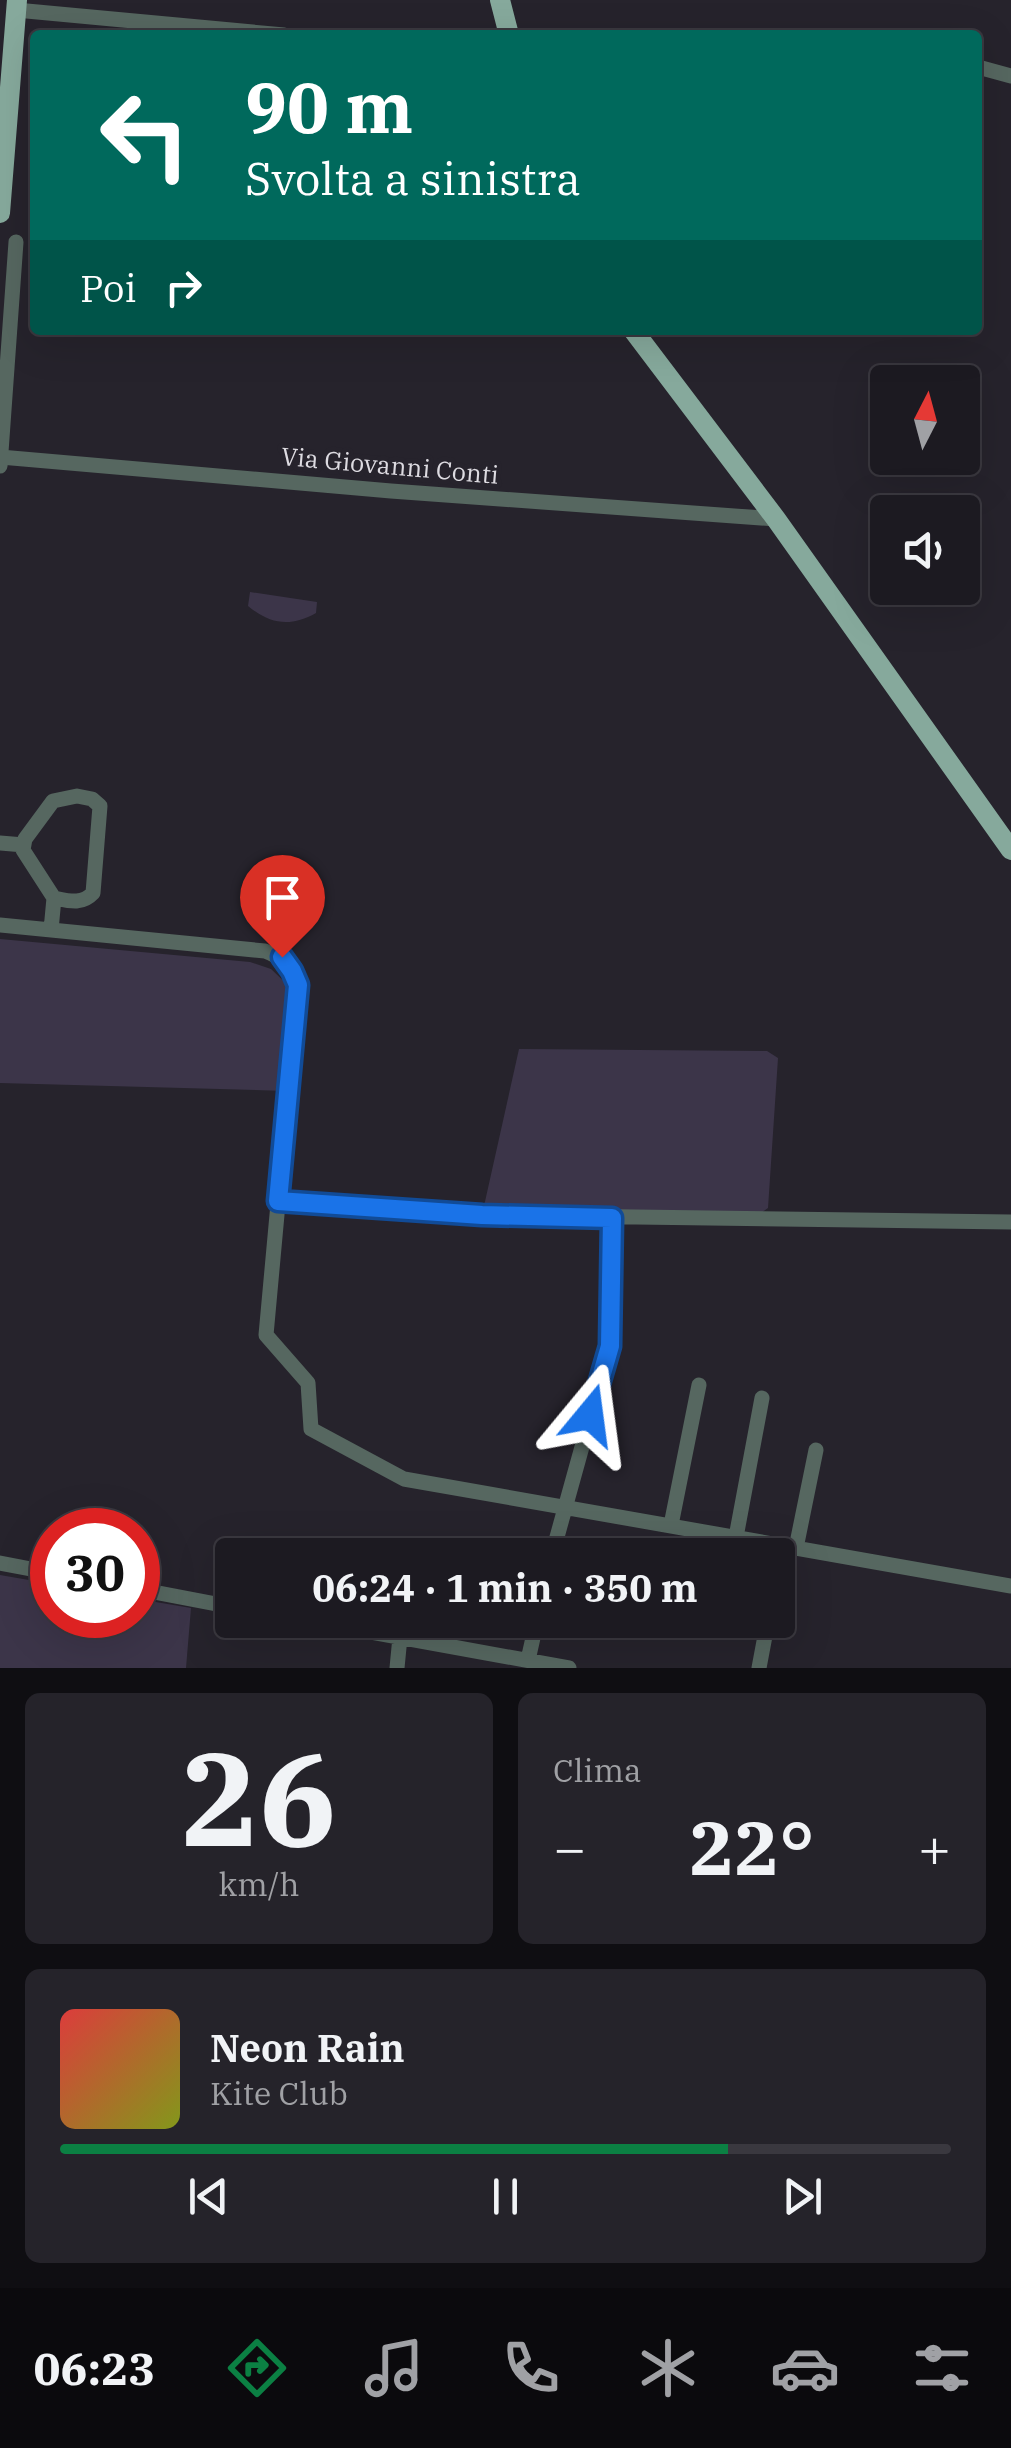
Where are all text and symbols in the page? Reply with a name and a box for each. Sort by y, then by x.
text: 90 m [245,61,413,152]
icon: left [80,70,210,200]
text: Svolta a sinistra [245,149,581,207]
icon: right [156,260,211,315]
text: Poi [80,263,136,312]
north arrow [870,365,980,475]
map controls [870,365,980,605]
street label: Via Giovanni Conti [280,439,500,491]
button: sound [870,495,980,605]
pin [240,855,325,958]
icon: arrive [255,870,310,925]
position arrow [538,1363,642,1467]
speed limit sign: 30 [30,1508,160,1638]
text: 06:24 · 1 min · 350 m [312,1563,698,1612]
text: 26 [181,1713,337,1882]
text: Clima [553,1749,641,1791]
text: 22° [689,1798,815,1896]
text: − [553,1812,586,1883]
text: + [918,1812,951,1883]
text: km/h [219,1863,299,1905]
text: Neon Rain [210,2023,405,2072]
text: Kite Club [210,2072,348,2114]
icon: previous [181,2169,236,2224]
icon: pause [478,2169,533,2224]
icon: next [775,2169,830,2224]
icon: directions [222,2333,292,2403]
icon: music [359,2333,429,2403]
icon: phone [496,2333,566,2403]
icon: climate [633,2333,703,2403]
icon: car [770,2333,840,2403]
icon: filters [907,2333,977,2403]
text: 06:23 [34,2339,155,2397]

